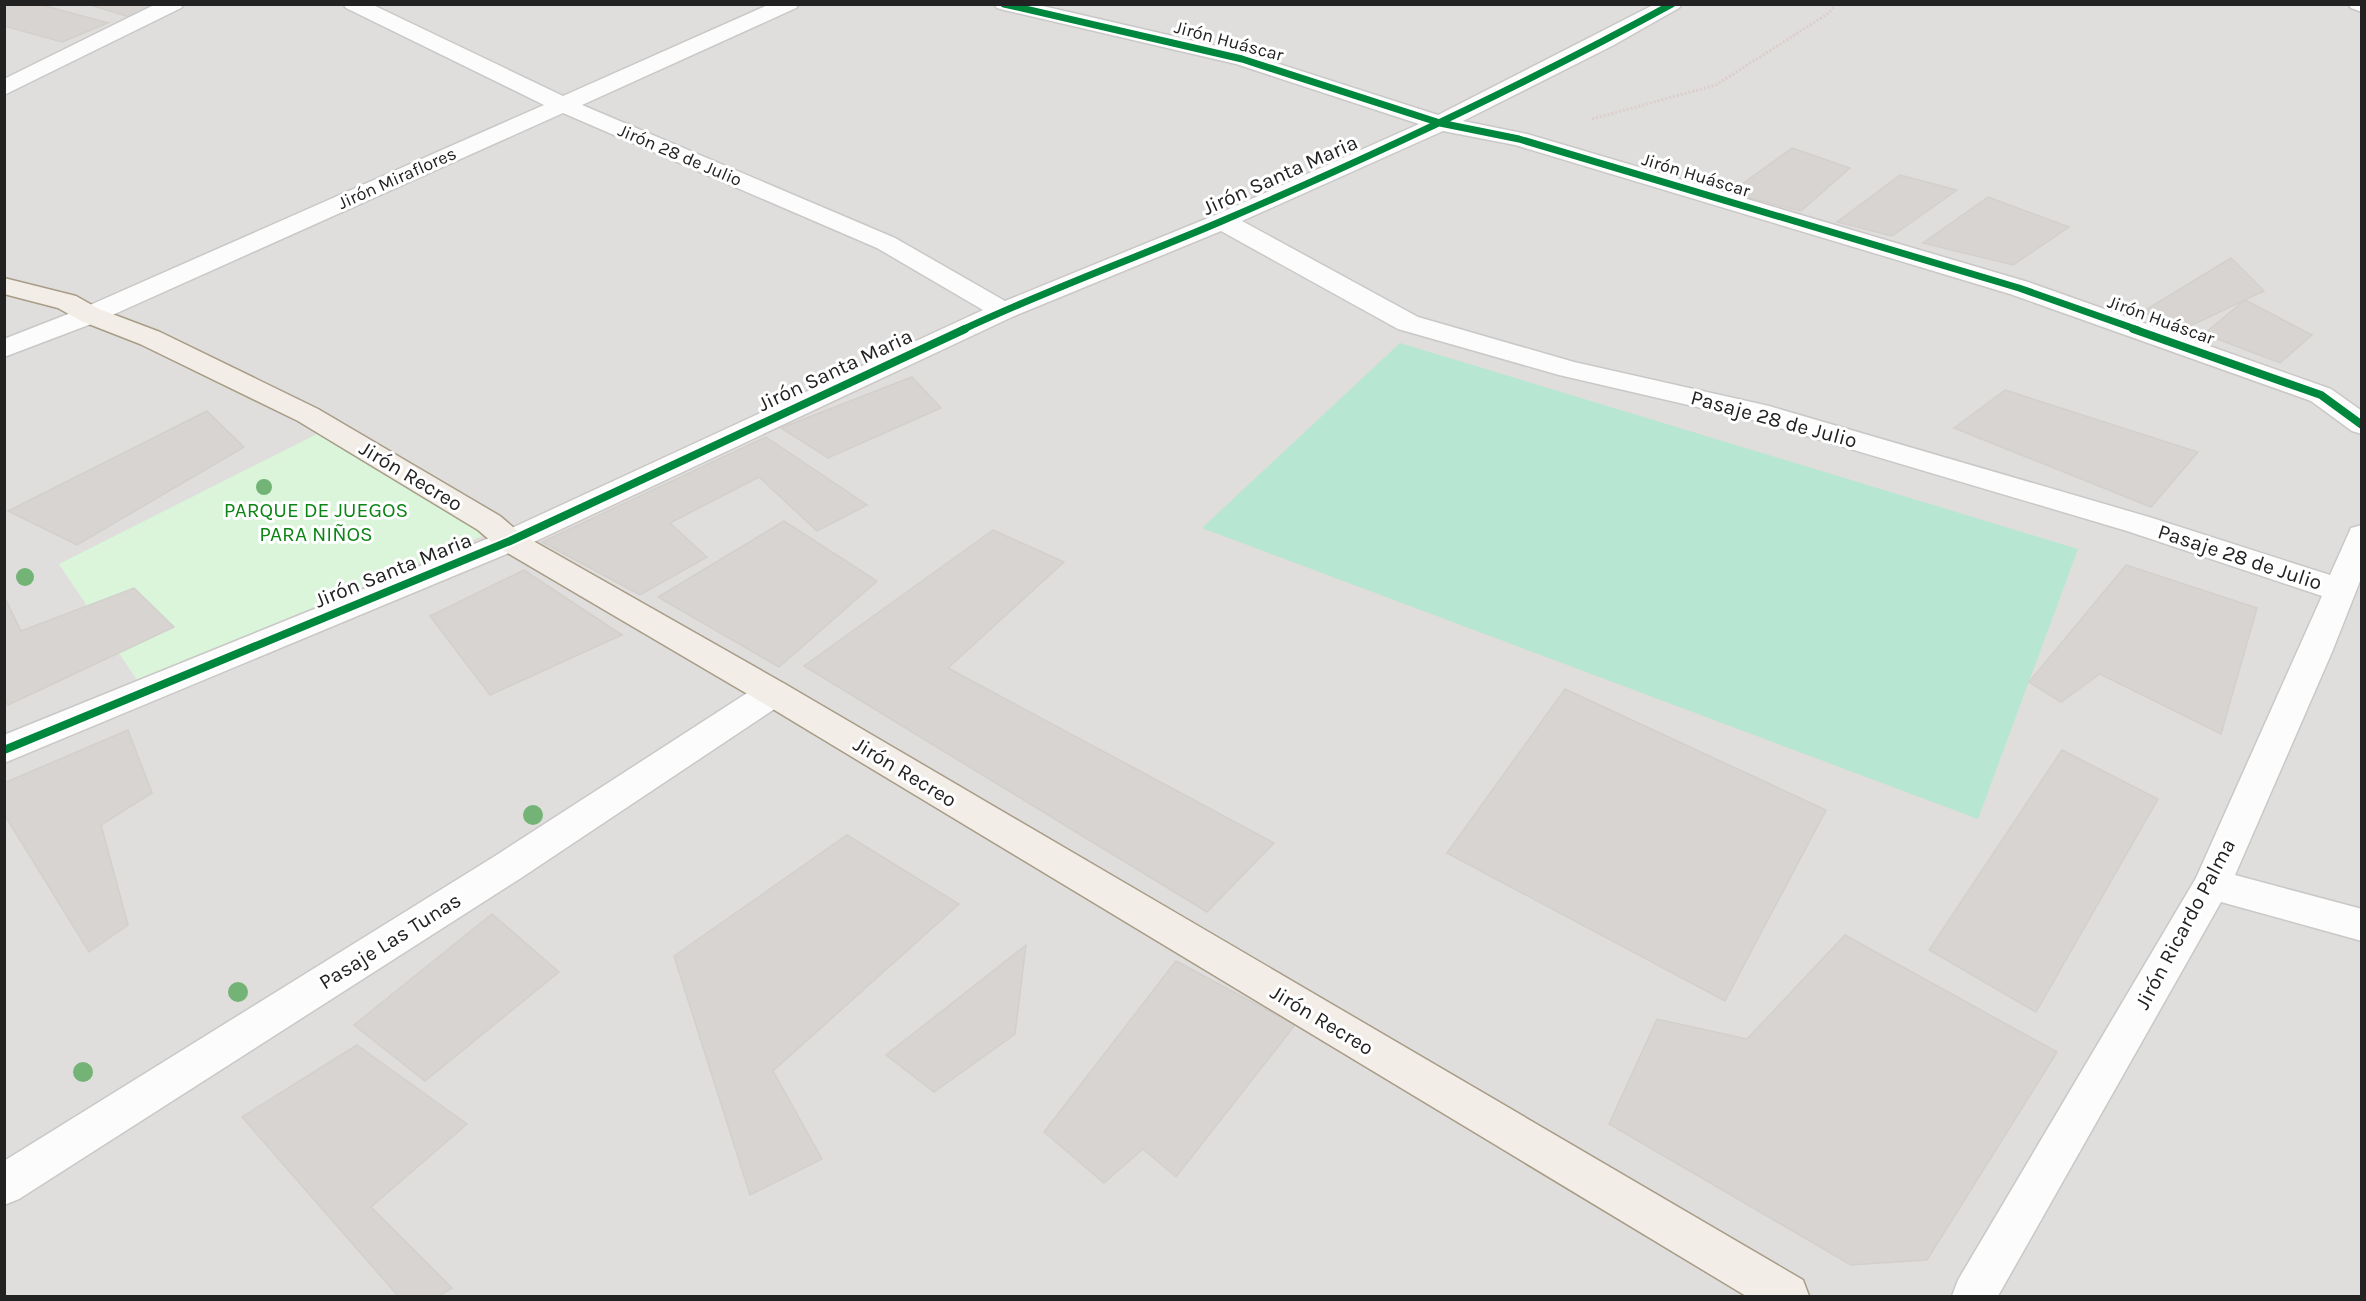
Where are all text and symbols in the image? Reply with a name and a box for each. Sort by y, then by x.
street label: Jirón Huáscar [1172,16,1286,66]
street label: Jirón 28 de Julio [615,119,745,191]
street label: Jirón Santa Maria [1199,130,1361,220]
street label: Jirón Miraflores [334,142,460,214]
street label: Jirón Huáscar [1639,148,1753,202]
street label: Jirón Huáscar [2105,290,2218,350]
street label: Jirón Santa Maria [754,324,916,416]
street label: Pasaje 28 de Julio [1688,385,1860,453]
street label: Jirón Recreo [355,436,467,516]
park label: PARQUE DE JUEGOS PARA NIÑOS [224,498,408,546]
street label: Pasaje 28 de Julio [2155,519,2325,595]
street label: Jirón Santa Maria [311,527,475,613]
street label: Jirón Recreo [849,732,961,812]
street label: Jirón Ricardo Palma [2130,835,2240,1013]
street label: Pasaje Las Tunas [315,888,465,994]
street label: Jirón Recreo [1266,980,1378,1060]

